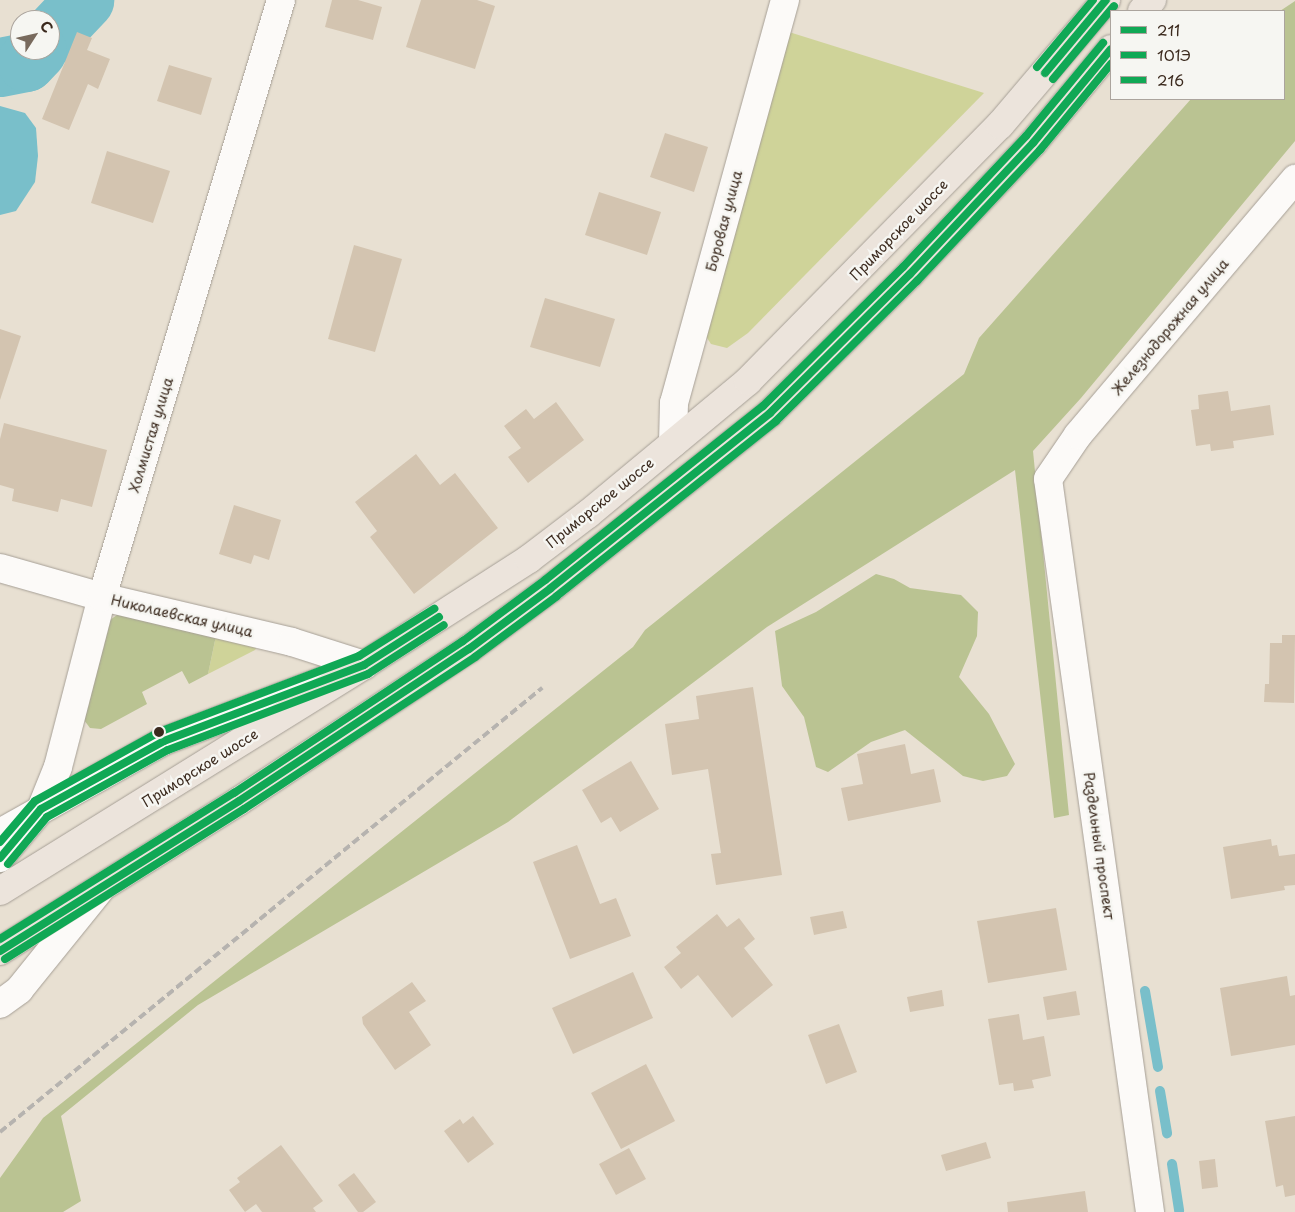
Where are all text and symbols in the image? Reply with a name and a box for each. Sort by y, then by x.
north arrow [10,10,60,60]
legend [1110,10,1285,100]
text: С [35,16,58,37]
text: 211 [1157,18,1180,41]
text: 101Э [1157,43,1191,66]
text: 216 [1157,68,1184,91]
street label: Боровая улица [702,168,746,274]
street label: Приморское шоссе [847,176,951,284]
street label: Железнодорожная улица [1108,255,1232,399]
street label: Холмистая улица [125,375,177,495]
street label: Приморское шоссе [543,454,657,552]
street label: Николаевская улица [109,591,255,641]
street label: Приморское шоссе [139,725,261,811]
unlabelled marker [154,727,164,737]
street label: Раздельный проспект [1080,771,1118,921]

